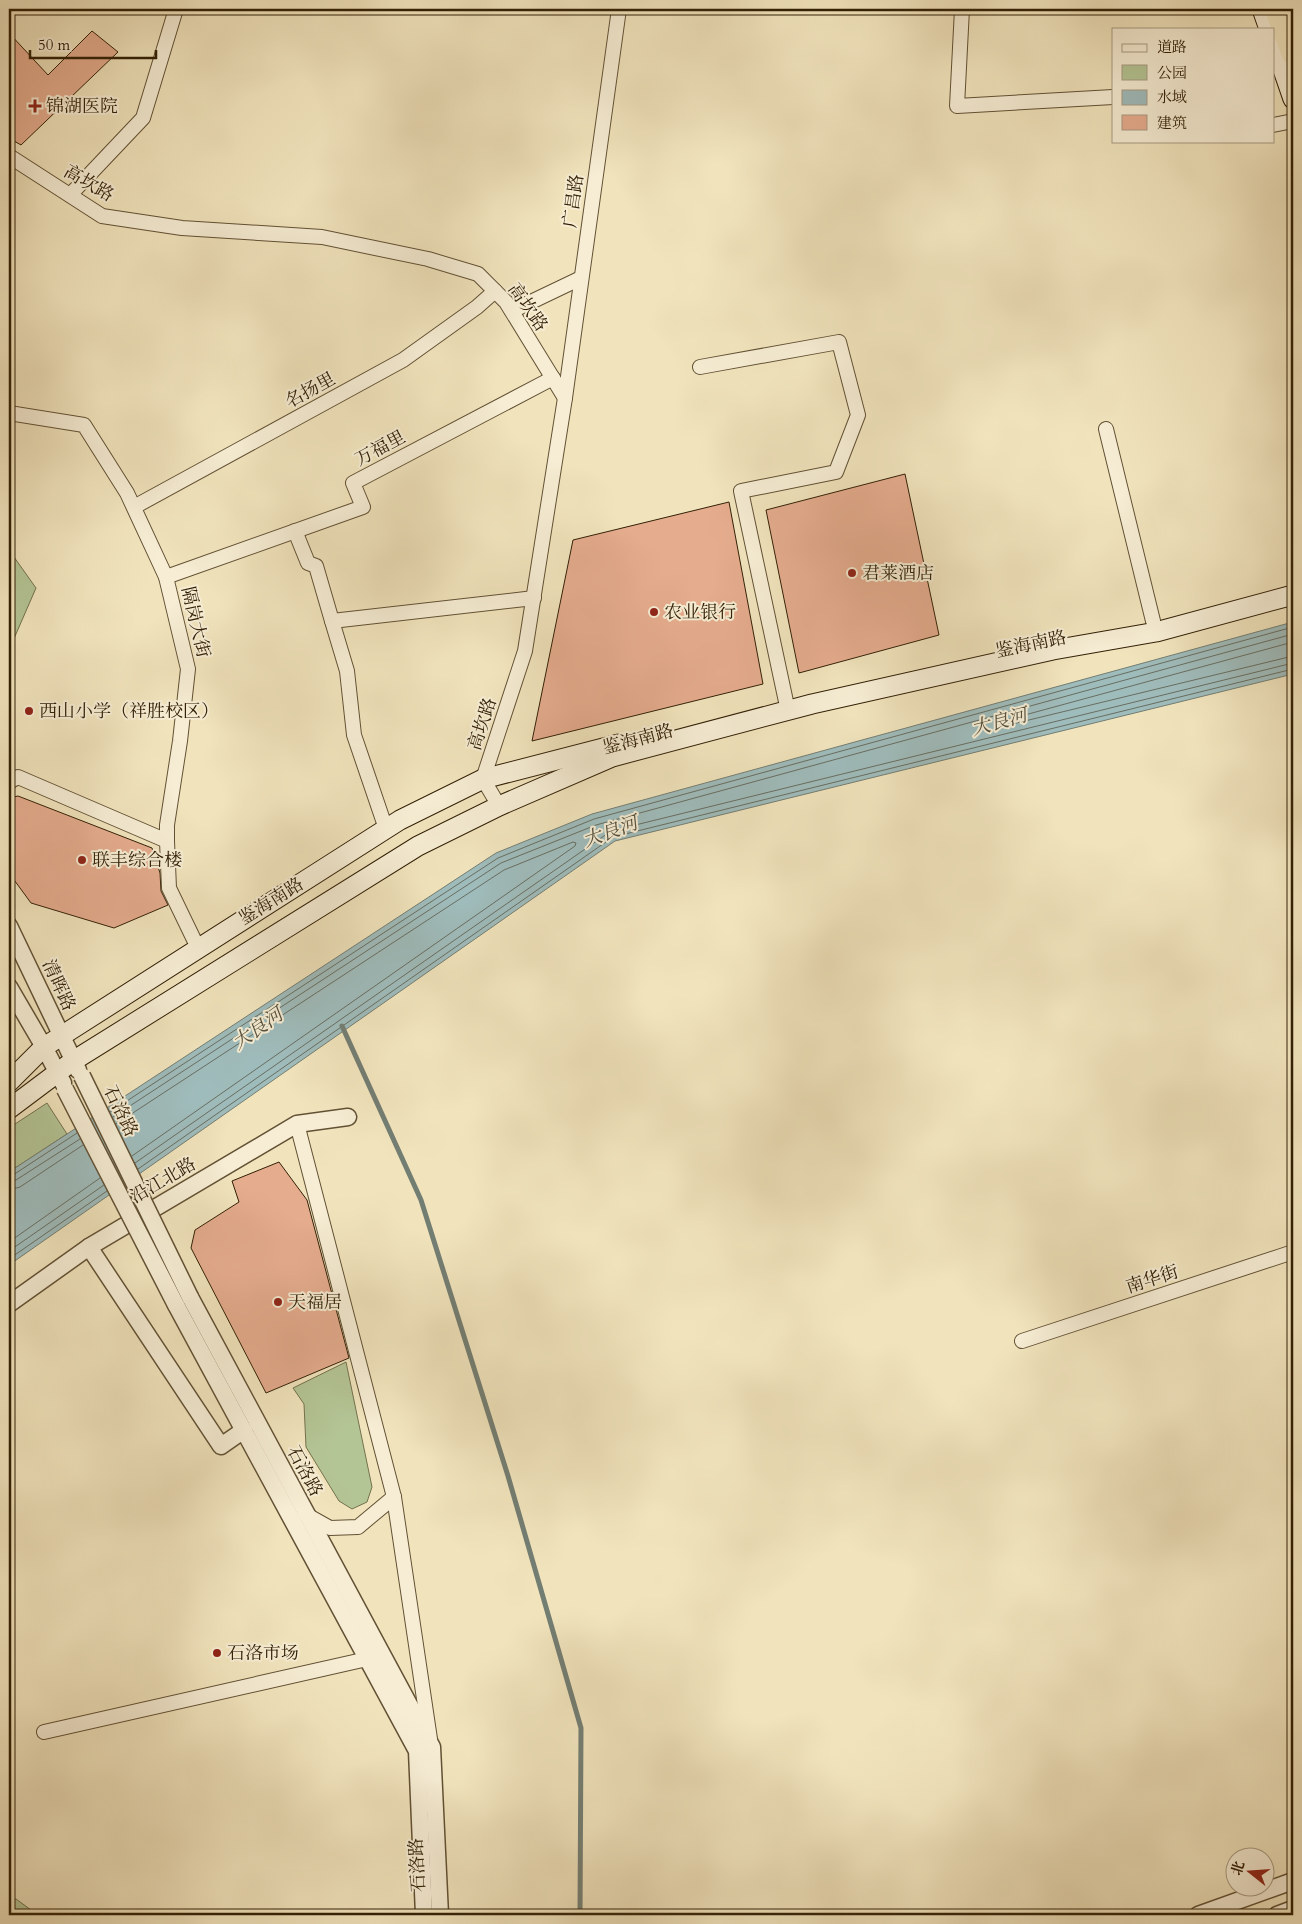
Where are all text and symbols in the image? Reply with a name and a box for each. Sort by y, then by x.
scale bar [30,28,156,60]
legend [1112,28,1274,142]
text: 50 m [38,35,70,55]
text: 道路 [1157,37,1187,57]
text: 公园 [1157,63,1187,83]
text: 水域 [1157,87,1187,107]
place label: 锦湖医院 [46,94,118,119]
marker: 锦湖医院 [28,99,42,113]
text: 建筑 [1157,113,1187,133]
street label: 高坎路 [59,159,118,208]
street label: 广昌路 [557,173,590,230]
street label: 高坎路 [502,278,553,337]
street label: 名扬里 [281,366,340,414]
street label: 万福里 [351,425,410,472]
place label: 君莱酒店 [862,561,934,586]
marker: 君莱酒店 [846,567,858,579]
street label: 隔岗大街 [175,584,216,660]
place label: 农业银行 [664,600,736,625]
marker: 农业银行 [648,606,660,618]
street label: 鉴海南路 [993,625,1069,664]
street label: 高坎路 [462,695,503,754]
place label: 西山小学（祥胜校区） [39,699,219,724]
water label: 大良河 [968,701,1033,742]
marker: 西山小学（祥胜校区） [23,705,35,717]
street label: 鉴海南路 [600,718,676,761]
water label: 大良河 [579,809,644,854]
place label: 联丰综合楼 [92,848,182,873]
marker: 联丰综合楼 [76,854,88,866]
street label: 鉴海南路 [234,872,308,931]
street label: 清晖路 [36,955,81,1015]
water label: 大良河 [227,1000,291,1056]
street label: 石洛路 [97,1081,144,1141]
street label: 沿江北路 [126,1152,201,1209]
street label: 南华街 [1123,1259,1182,1300]
place label: 天福居 [288,1290,342,1315]
marker: 天福居 [272,1296,284,1308]
street label: 石洛路 [281,1442,328,1501]
place label: 石洛市场 [227,1641,299,1666]
marker: 石洛市场 [211,1647,223,1659]
street label: 石洛路 [404,1837,431,1893]
north arrow [1224,1846,1274,1896]
text: 北 [1227,1859,1249,1878]

